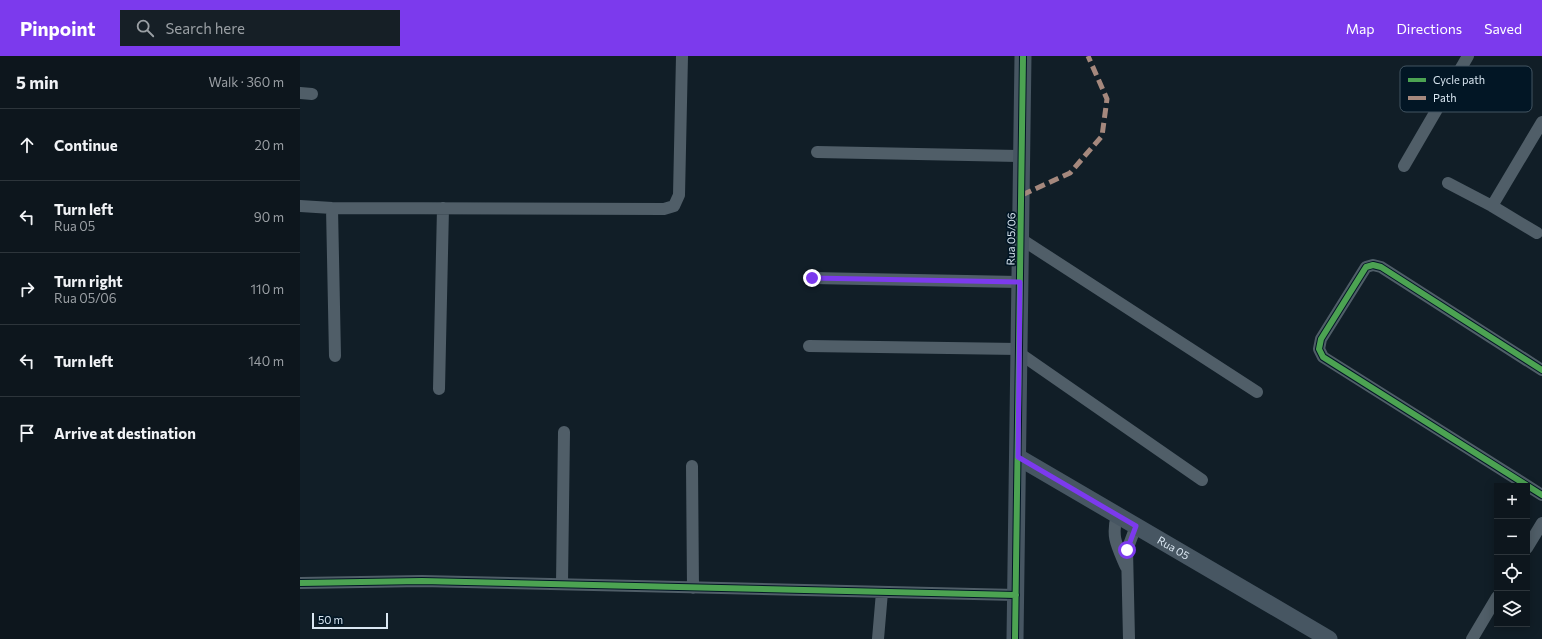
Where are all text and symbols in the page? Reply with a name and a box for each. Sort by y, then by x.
search box [120,10,400,46]
text: Pinpoint [20,17,96,40]
icon: search [134,17,156,39]
text: Search here [166,19,245,37]
text: Map [1346,20,1375,37]
text: Directions [1397,20,1462,37]
text: Saved [1484,20,1522,37]
legend [1400,66,1532,112]
text: 5 min [16,72,59,93]
text: Cycle path [1433,73,1485,86]
text: Walk · 360 m [209,74,284,90]
text: Path [1433,91,1456,104]
icon: ahead [16,134,38,156]
text: Continue [54,136,118,154]
text: 20 m [255,137,284,153]
text: Turn left [54,200,113,218]
icon: left [16,206,38,228]
text: 90 m [254,209,284,225]
street label: Rua 05/06 [1004,212,1017,266]
text: Rua 05 [54,218,95,234]
route end [803,269,821,287]
text: Turn right [54,272,123,290]
icon: right [16,278,38,300]
text: 110 m [251,281,284,297]
text: Rua 05/06 [54,290,117,306]
icon: left [16,350,38,372]
text: Turn left [54,352,113,370]
text: 140 m [248,353,284,369]
icon: arrive [16,422,38,444]
text: Arrive at destination [54,424,196,442]
map controls [1494,483,1530,627]
button: + [1494,483,1530,519]
button: − [1494,519,1530,555]
street label: Rua 05 [1155,533,1192,562]
route start [1118,541,1136,559]
button: locate [1494,555,1530,591]
button: layers [1494,591,1530,627]
scale bar [312,611,388,630]
text: 50 m [318,613,343,626]

